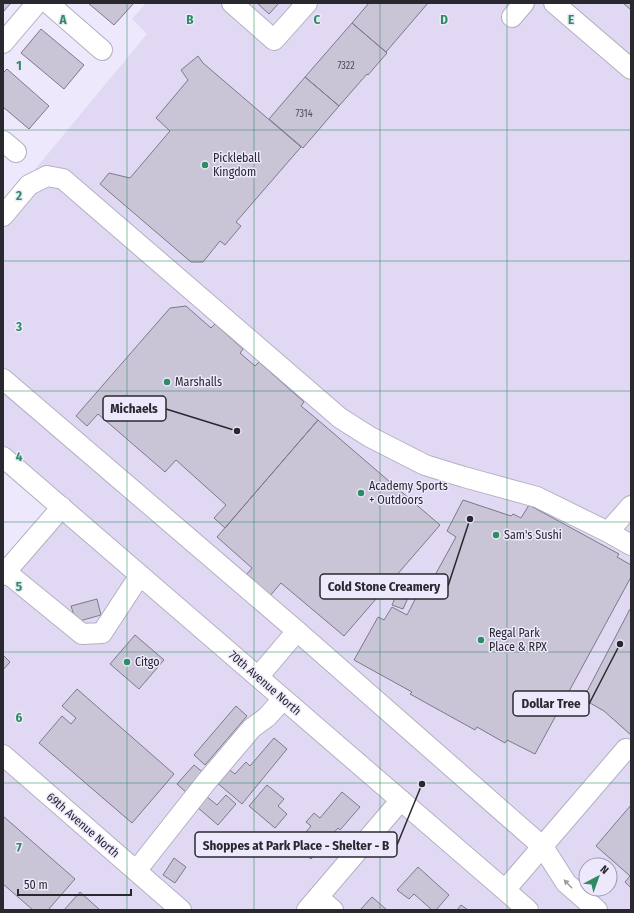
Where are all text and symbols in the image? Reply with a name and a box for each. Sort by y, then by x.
text: A [58,12,67,27]
text: B [186,12,194,27]
text: C [314,12,321,27]
text: D [440,12,448,27]
text: E [568,12,574,27]
text: 1 [16,58,22,73]
house number: 7322 [337,60,355,72]
house number: 7314 [296,108,313,120]
place label: Pickleball Kingdom [213,151,260,179]
marker: Pickleball Kingdom [200,160,210,170]
text: 2 [15,188,22,203]
text: 3 [15,319,22,334]
place label: Marshalls [175,375,222,389]
marker: Marshalls [162,377,172,387]
callout: Michaels [103,396,166,421]
text: Michaels [110,401,158,416]
text: 4 [16,449,23,464]
place label: Academy Sports + Outdoors [369,479,448,507]
marker: Academy Sports + Outdoors [356,488,366,498]
place label: Sam's Sushi [504,528,562,542]
marker: Sam's Sushi [491,530,501,540]
callout: Cold Stone Creamery [320,574,448,599]
text: 5 [16,579,22,594]
text: Cold Stone Creamery [328,579,441,594]
place label: Regal Park Place & RPX [489,626,547,654]
marker: Regal Park Place & RPX [476,635,486,645]
street label: 70th Avenue North [226,648,304,718]
place label: Citgo [135,655,160,669]
marker: Citgo [122,657,132,667]
callout: Dollar Tree [513,691,589,716]
text: Dollar Tree [521,696,581,711]
text: 6 [16,710,23,725]
street label: 69th Avenue North [44,790,122,860]
callout: Shoppes at Park Place - Shelter - B [195,832,397,857]
text: Shoppes at Park Place - Shelter - B [203,838,389,853]
text: 7 [16,840,22,855]
north arrow [578,857,618,897]
text: N [597,863,611,877]
scale bar [18,871,131,897]
text: 50 m [24,878,48,892]
one-way arrow [563,879,573,889]

